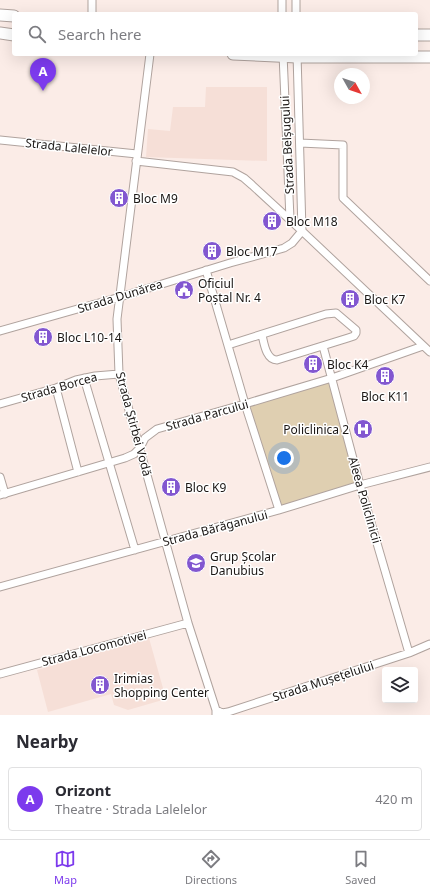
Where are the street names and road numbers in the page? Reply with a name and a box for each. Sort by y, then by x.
street label: Strada Belșugului [276,95,298,195]
street label: Strada Lalelelor [25,134,114,160]
street label: Strada Dunărea [75,275,165,317]
street label: Strada Borcea [19,368,99,406]
street label: Strada Știrbei Vodă [112,370,156,478]
street label: Strada Parcului [164,395,250,435]
street label: Aleea Policlinicii [345,455,385,545]
street label: Strada Bărăganului [161,506,269,550]
street label: Strada Locomotivei [40,626,148,670]
street label: Strada Mușețelului [270,657,376,705]

